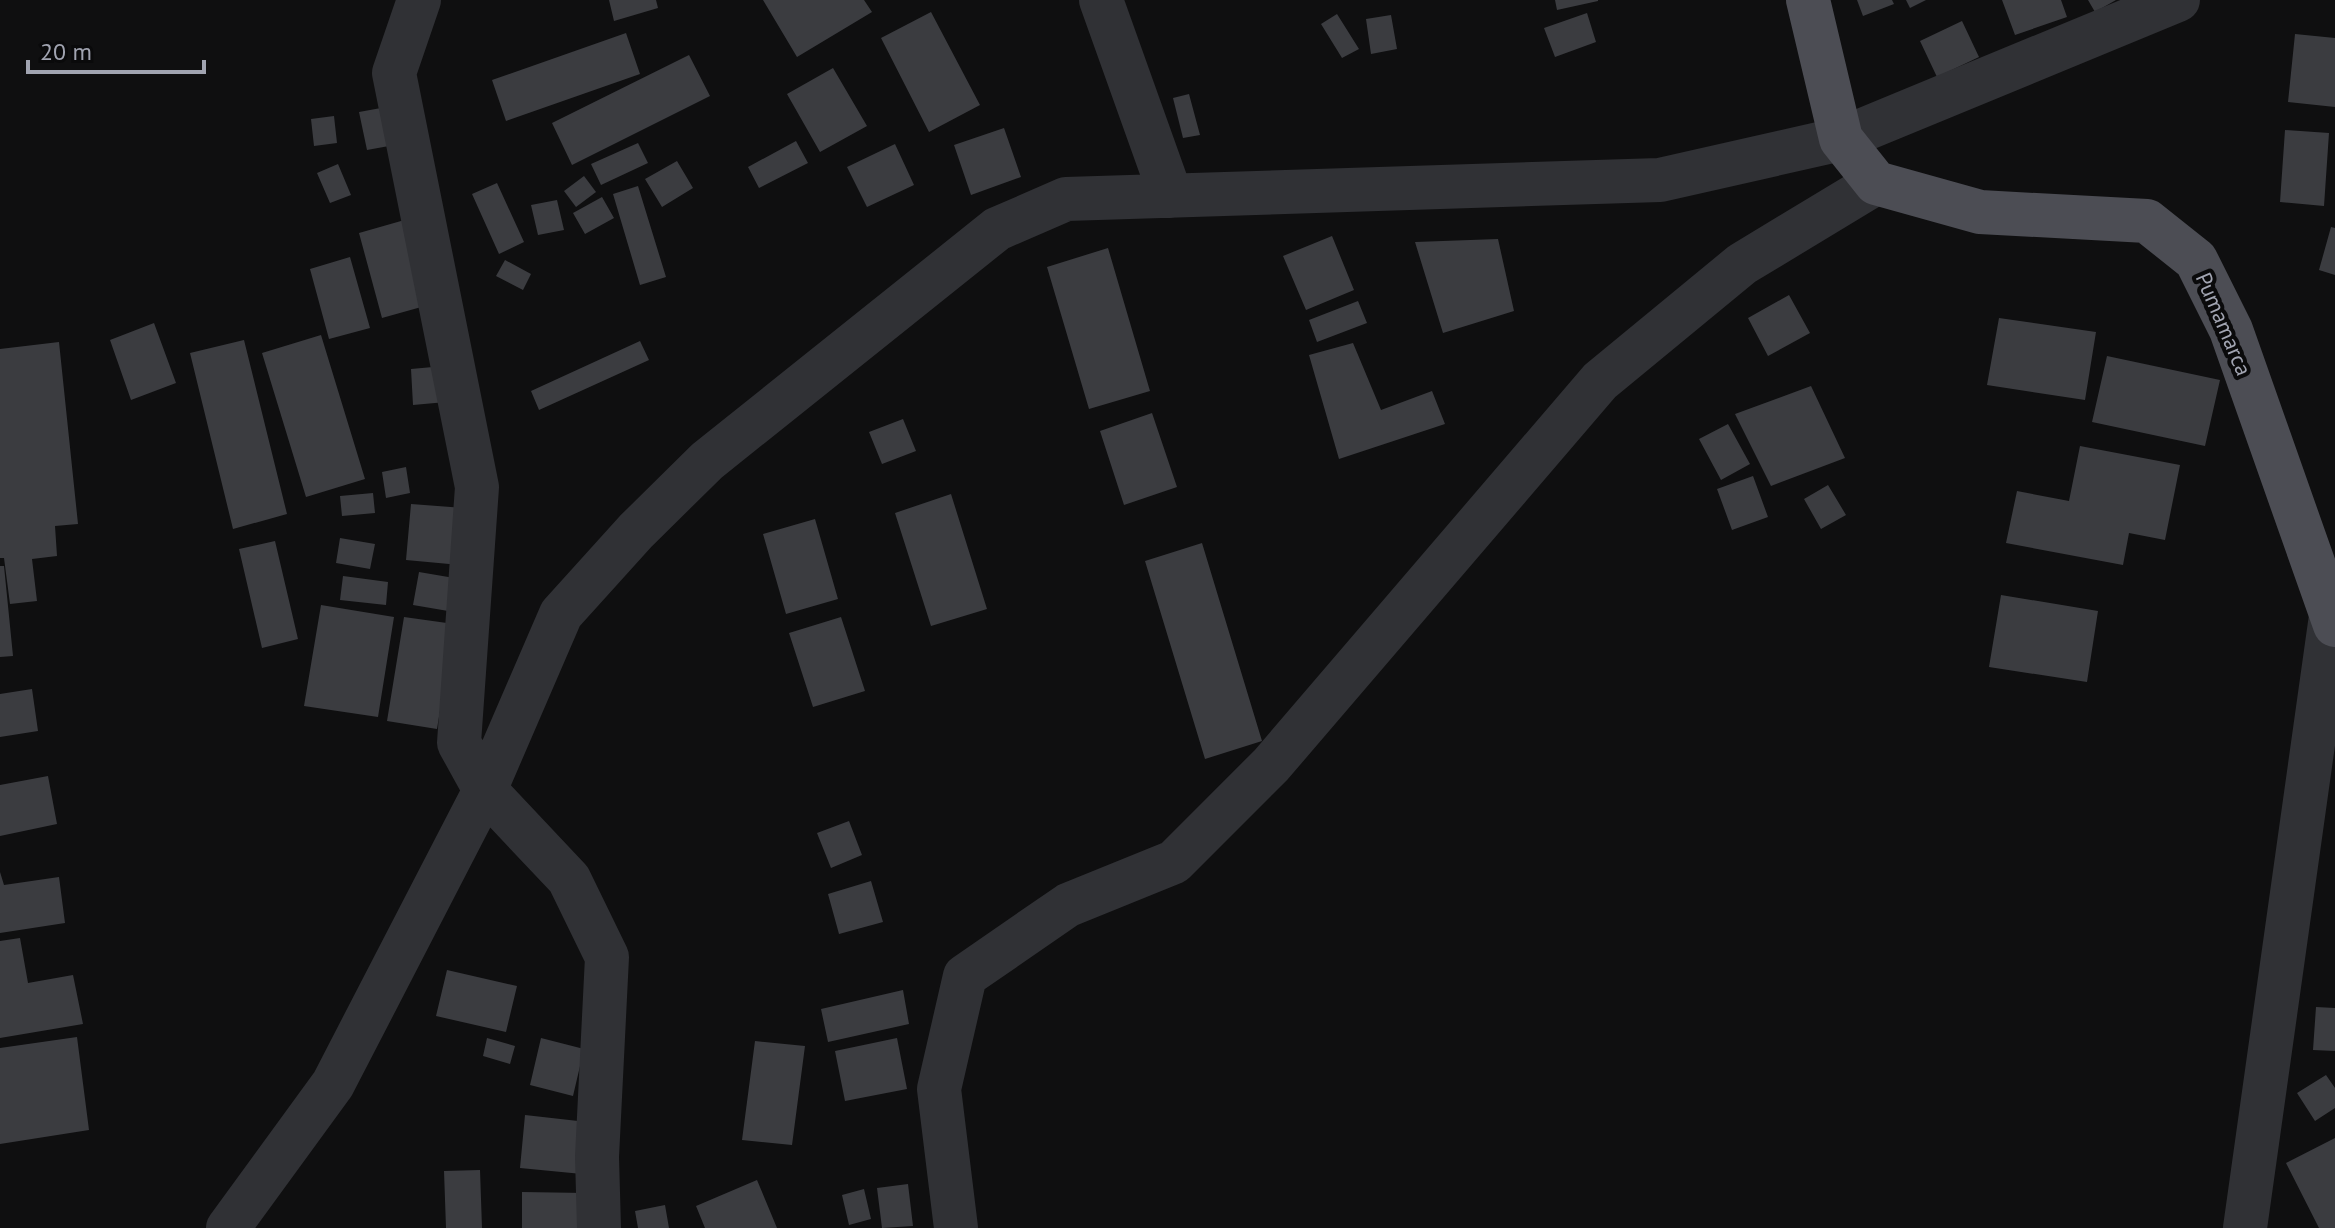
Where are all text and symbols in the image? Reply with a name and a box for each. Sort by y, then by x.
scale bar [28,24,204,74]
text: 20 m [40,36,92,67]
street label: Pumamarca [2190,268,2258,380]

